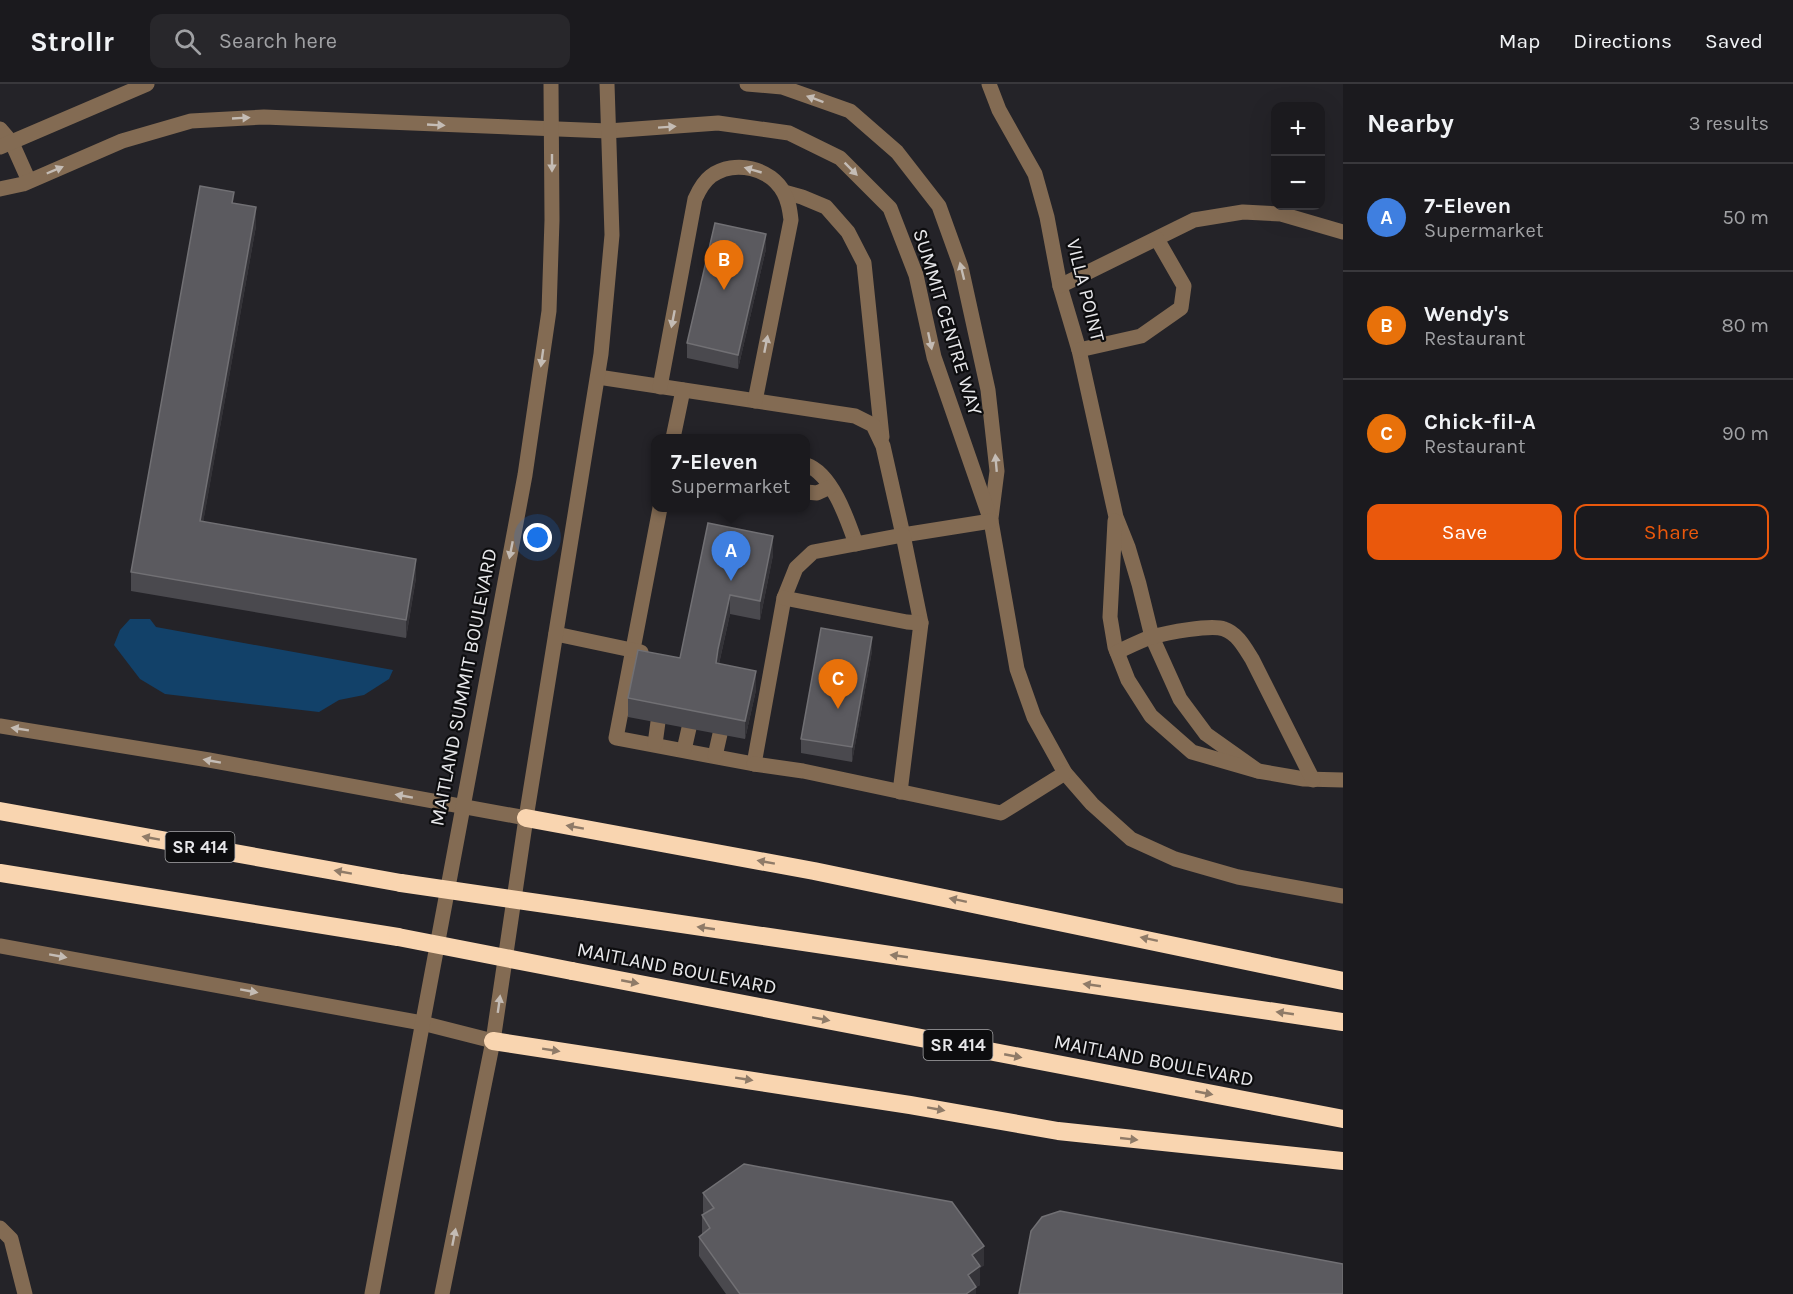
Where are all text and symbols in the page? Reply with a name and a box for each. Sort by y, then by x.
search box [150,14,570,68]
text: Strollr [30,25,114,58]
icon: search [171,25,204,58]
text: Search here [219,28,337,54]
text: Map [1499,29,1540,53]
text: Directions [1573,29,1672,53]
text: Saved [1705,29,1763,53]
one-way arrow [806,93,824,103]
map controls [1271,102,1325,210]
button: + [1271,102,1325,156]
text: Nearby [1367,108,1454,139]
text: 3 results [1689,112,1769,135]
one-way arrow [232,114,251,123]
one-way arrow [426,120,445,129]
one-way arrow [657,122,676,131]
one-way arrow [547,154,557,173]
button: − [1271,156,1325,210]
one-way arrow [843,161,857,175]
one-way arrow [46,165,64,174]
one-way arrow [744,165,762,174]
text: 7-Eleven [1424,193,1511,219]
text: A [1380,206,1393,229]
text: 50 m [1722,206,1769,229]
text: Supermarket [1424,219,1543,242]
street label: SUMMIT CENTRE WAY [908,226,987,418]
street label: VILLA POINT [1062,236,1109,344]
pin: B [704,240,744,290]
one-way arrow [956,262,966,281]
text: Wendy's [1424,301,1509,327]
one-way arrow [668,310,677,329]
text: B [1380,314,1393,337]
text: 80 m [1721,314,1769,337]
text: Restaurant [1424,327,1526,350]
one-way arrow [926,332,936,351]
one-way arrow [762,334,771,353]
one-way arrow [537,349,546,368]
text: Chick-fil-A [1424,409,1536,435]
text: C [1380,422,1393,445]
text: 90 m [1722,422,1769,445]
popup [651,434,810,512]
text: Restaurant [1424,435,1526,458]
text: 7-Eleven [671,449,758,475]
one-way arrow [991,453,1001,472]
text: Supermarket [671,475,790,498]
button: Save [1367,504,1562,560]
button: Share [1574,504,1769,560]
your location [523,523,552,552]
pin: A [712,532,750,581]
one-way arrow [506,541,515,560]
street label: MAITLAND SUMMIT BOULEVARD [425,546,502,828]
pin: C [818,660,858,709]
one-way arrow [10,724,29,733]
one-way arrow [203,756,222,765]
one-way arrow [395,791,414,800]
one-way arrow [565,822,584,831]
road number: SR 414 [166,832,234,862]
one-way arrow [142,833,161,842]
one-way arrow [757,857,776,866]
one-way arrow [334,868,353,877]
one-way arrow [948,895,967,904]
one-way arrow [697,923,716,932]
one-way arrow [1139,934,1158,943]
street label: MAITLAND BOULEVARD [575,938,779,999]
one-way arrow [48,952,67,961]
one-way arrow [890,952,909,961]
one-way arrow [620,978,639,987]
one-way arrow [1083,980,1102,989]
one-way arrow [240,987,259,996]
one-way arrow [494,994,503,1013]
one-way arrow [1276,1009,1295,1018]
one-way arrow [812,1015,831,1024]
road number: SR 414 [924,1030,992,1060]
street label: MAITLAND BOULEVARD [1052,1030,1256,1091]
one-way arrow [542,1046,561,1055]
one-way arrow [1003,1052,1022,1061]
one-way arrow [734,1075,753,1084]
one-way arrow [1195,1089,1214,1098]
one-way arrow [927,1105,946,1114]
one-way arrow [1120,1134,1139,1144]
one-way arrow [449,1227,459,1246]

